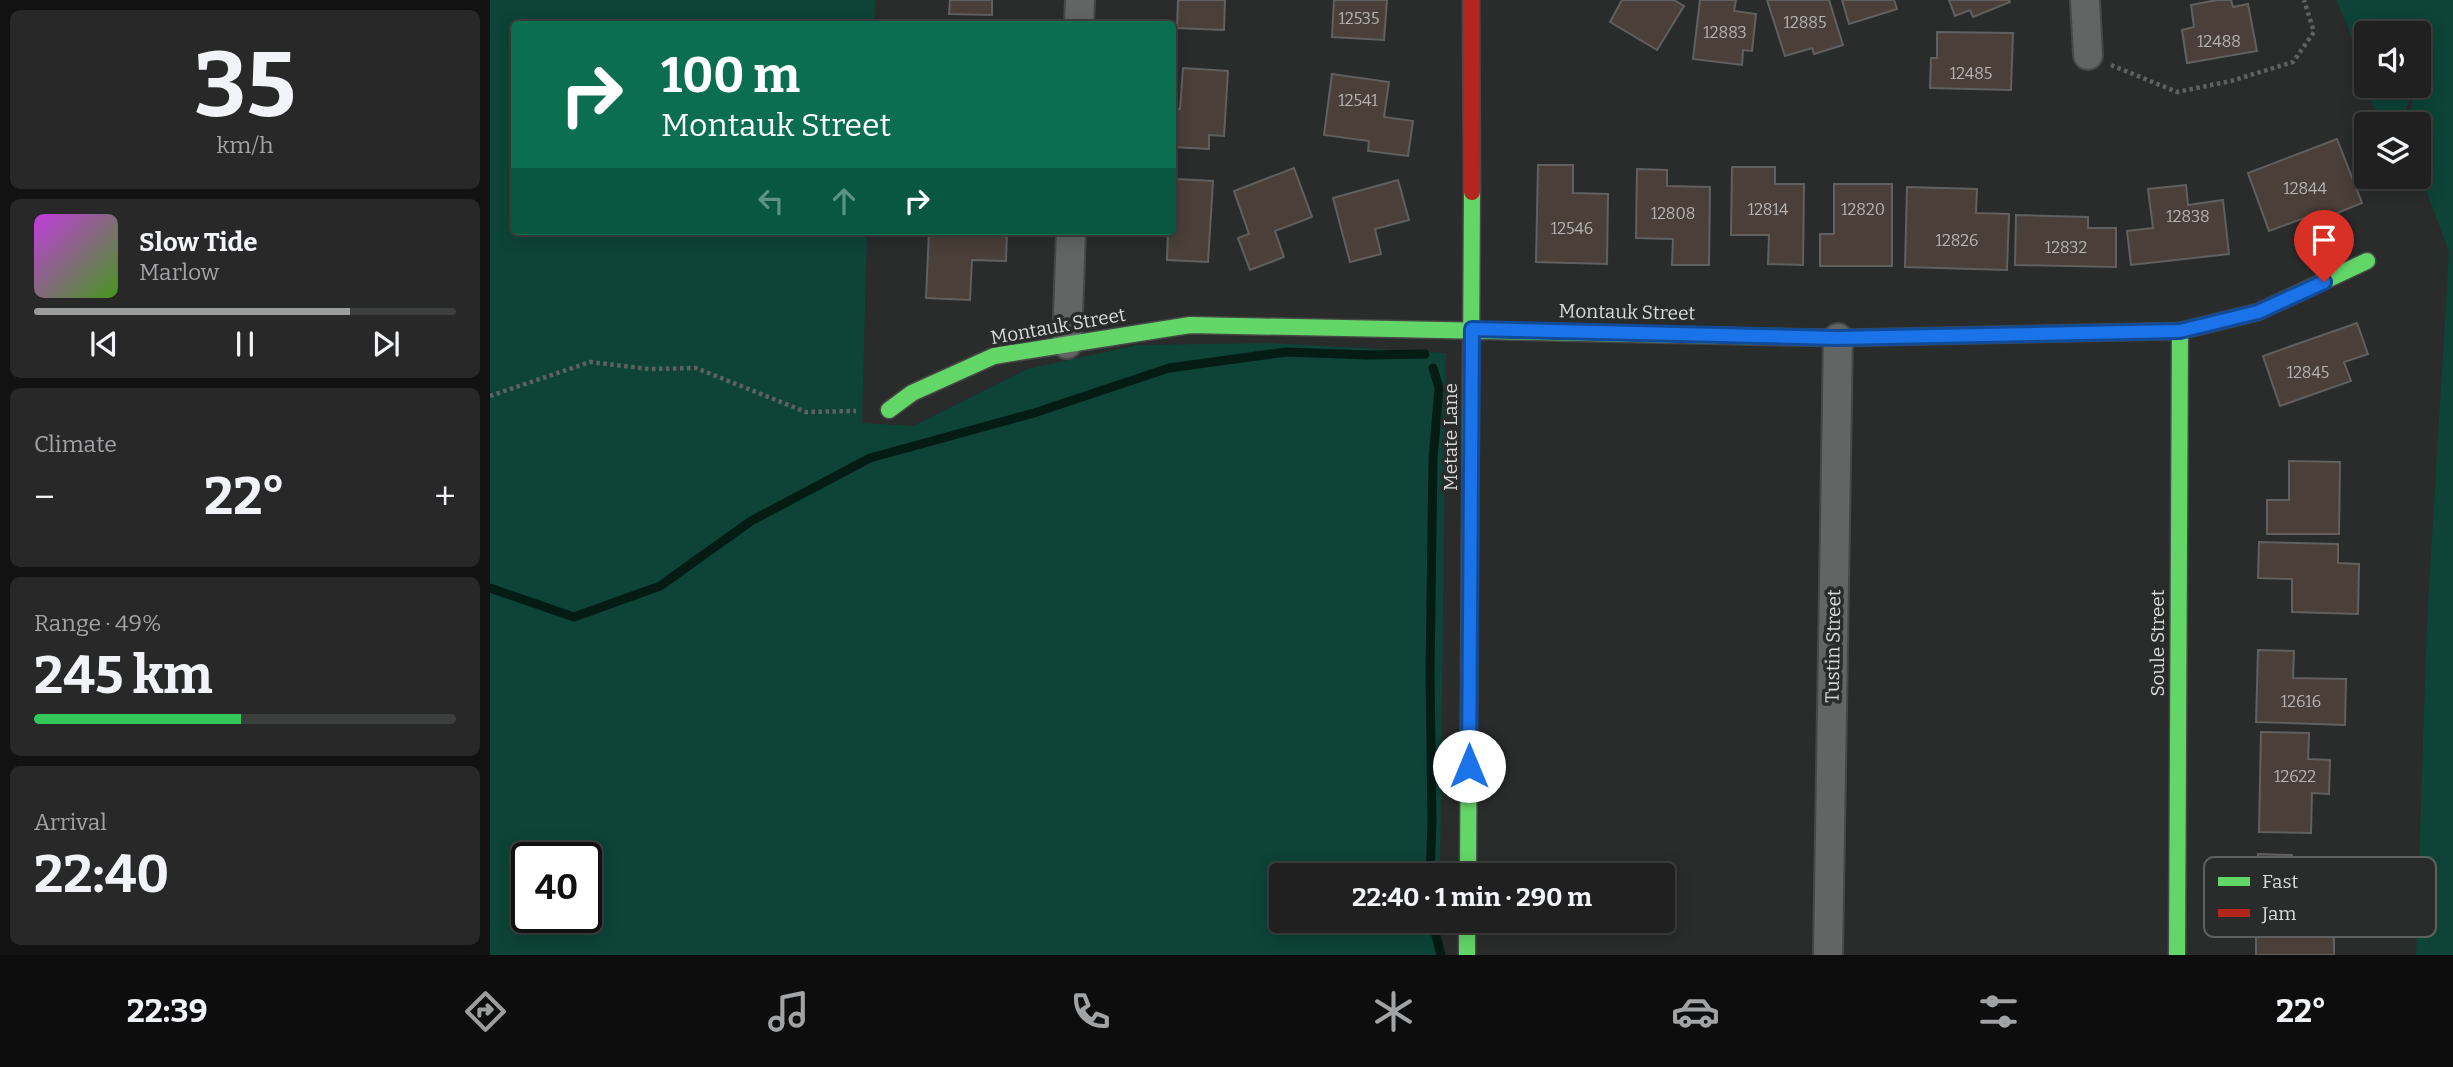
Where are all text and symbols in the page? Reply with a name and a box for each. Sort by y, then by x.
house number: 12535 [1338,9,1380,28]
house number: 12885 [1784,13,1826,32]
map controls [2354,21,2431,189]
button: sound [2354,21,2431,98]
house number: 12883 [1703,23,1747,42]
text: 35 [194,31,296,140]
house number: 12488 [2197,32,2241,51]
text: 100 m [661,46,800,105]
icon: right [546,49,637,140]
house number: 12485 [1950,64,1992,83]
house number: 12541 [1338,91,1378,110]
text: Montauk Street [661,106,891,144]
button: layers [2354,112,2431,189]
text: km/h [217,131,273,159]
house number: 12844 [2283,179,2327,198]
icon: left [752,182,790,220]
icon: ahead [825,182,863,220]
icon: right [898,182,936,220]
house number: 12814 [1748,200,1789,219]
house number: 12820 [1841,200,1885,219]
house number: 12808 [1651,204,1695,223]
house number: 12838 [2166,207,2210,226]
pin [2294,210,2354,282]
house number: 12546 [1551,219,1593,238]
icon: arrive [2305,221,2343,259]
text: Slow Tide [139,227,258,258]
house number: 12826 [1936,231,1978,250]
house number: 12832 [2045,238,2087,257]
text: Marlow [139,258,219,286]
street label: Montauk Street [1558,299,1696,325]
street label: Montauk Street [989,303,1127,349]
icon: previous [85,325,123,363]
icon: pause [226,325,264,363]
icon: next [367,325,405,363]
house number: 12845 [2287,363,2329,382]
street label: Metate Lane [1439,383,1462,491]
text: Climate [34,430,117,458]
text: 22° [204,465,285,528]
text: − [34,474,55,520]
text: + [434,474,456,520]
street label: Tustin Street [1821,589,1845,703]
street label: Soule Street [2146,589,2169,697]
text: Range · 49% [34,609,161,637]
text: 245 km [34,644,213,707]
house number: 12616 [2281,692,2321,711]
position arrow [1432,729,1506,803]
house number: 12622 [2274,767,2316,786]
text: Arrival [34,808,107,836]
speed limit sign: 40 [511,842,602,933]
text: 22:40 [34,843,169,906]
legend [2204,857,2436,937]
text: Fast [2262,870,2299,893]
text: 22:40 · 1 min · 290 m [1352,882,1592,913]
text: Jam [2261,902,2296,925]
icon: directions [461,987,510,1036]
icon: music [764,987,813,1036]
icon: phone [1066,987,1115,1036]
icon: climate [1369,987,1418,1036]
icon: car [1671,987,1720,1036]
icon: filters [1974,987,2023,1036]
text: 22:39 [127,992,208,1030]
text: 22° [2276,992,2326,1030]

